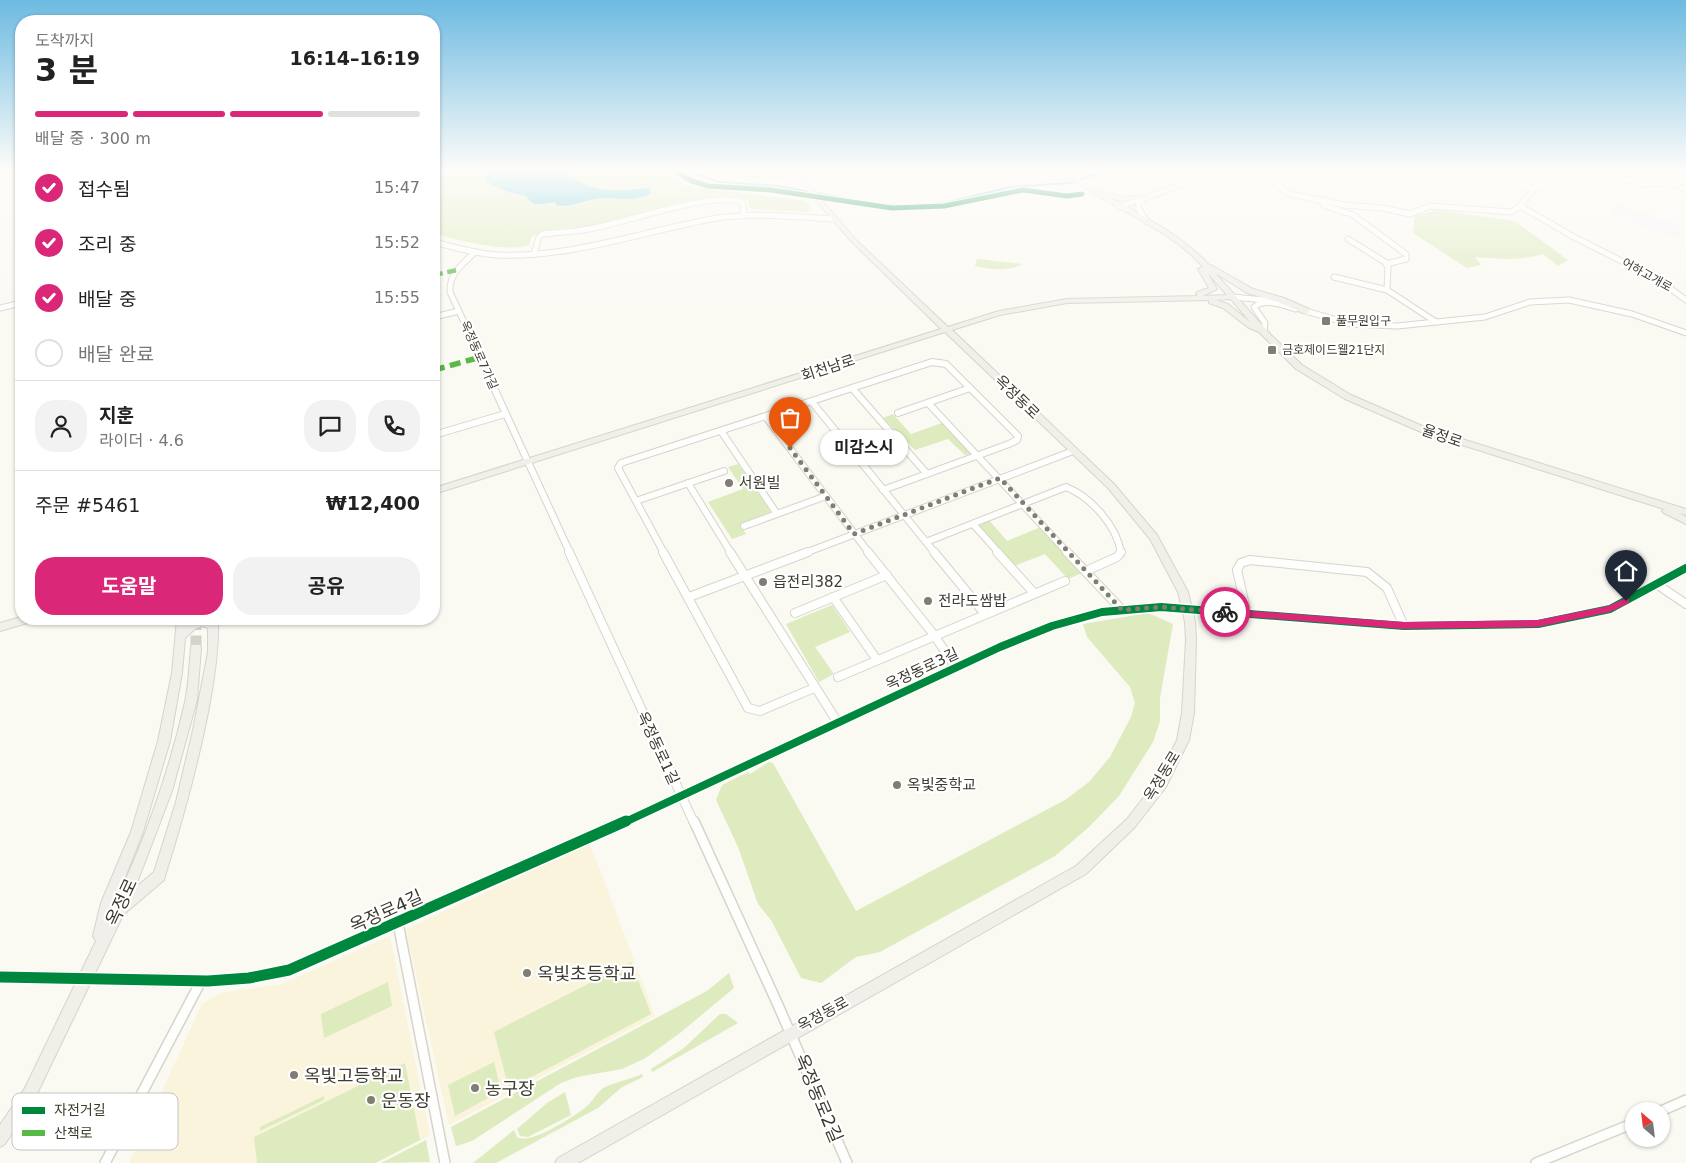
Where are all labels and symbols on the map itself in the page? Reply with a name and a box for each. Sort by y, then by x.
street label: 어하고개로 [1619,255,1675,295]
place label: 풀무원입구 [1336,314,1391,328]
marker: 풀무원입구 [1320,315,1332,327]
street label: 옥정동로7가길 [458,318,500,392]
place label: 금호제이드웰21단지 [1282,343,1386,357]
marker: 금호제이드웰21단지 [1266,344,1278,356]
street label: 회천남로 [799,351,857,385]
street label: 옥정동로 [991,371,1043,423]
pin [769,397,811,448]
street label: 율정로 [1419,421,1465,451]
callout: 미감스시 [820,430,908,466]
place label: 서원빌 [739,474,780,492]
marker: 서원빌 [723,477,735,489]
pin [1605,550,1647,601]
place label: 읍전리382 [773,573,843,591]
marker: 읍전리382 [757,576,769,588]
courier [1200,587,1250,637]
place label: 전라도쌈밥 [938,592,1007,610]
marker: 전라도쌈밥 [922,595,934,607]
street label: 옥정동로3길 [883,644,961,694]
street label: 옥정동로1길 [633,709,683,787]
street label: 옥정동로 [1140,748,1184,804]
place label: 옥빛중학교 [907,776,976,794]
marker: 옥빛중학교 [891,779,903,791]
street label: 옥정로 [101,875,141,929]
street label: 옥정로4길 [346,886,426,936]
place label: 옥빛초등학교 [537,963,636,984]
marker: 옥빛초등학교 [521,967,533,979]
street label: 옥정동로 [794,993,852,1035]
street label: 옥정동로2길 [791,1051,847,1145]
place label: 옥빛고등학교 [304,1065,403,1086]
marker: 옥빛고등학교 [288,1069,300,1081]
place label: 농구장 [485,1078,535,1099]
marker: 농구장 [469,1082,481,1094]
place label: 운동장 [381,1090,431,1111]
legend [12,1093,178,1150]
marker: 운동장 [365,1094,377,1106]
text: 자전거길 [54,1102,106,1118]
north arrow [1625,1102,1670,1148]
text: 산책로 [54,1125,93,1141]

